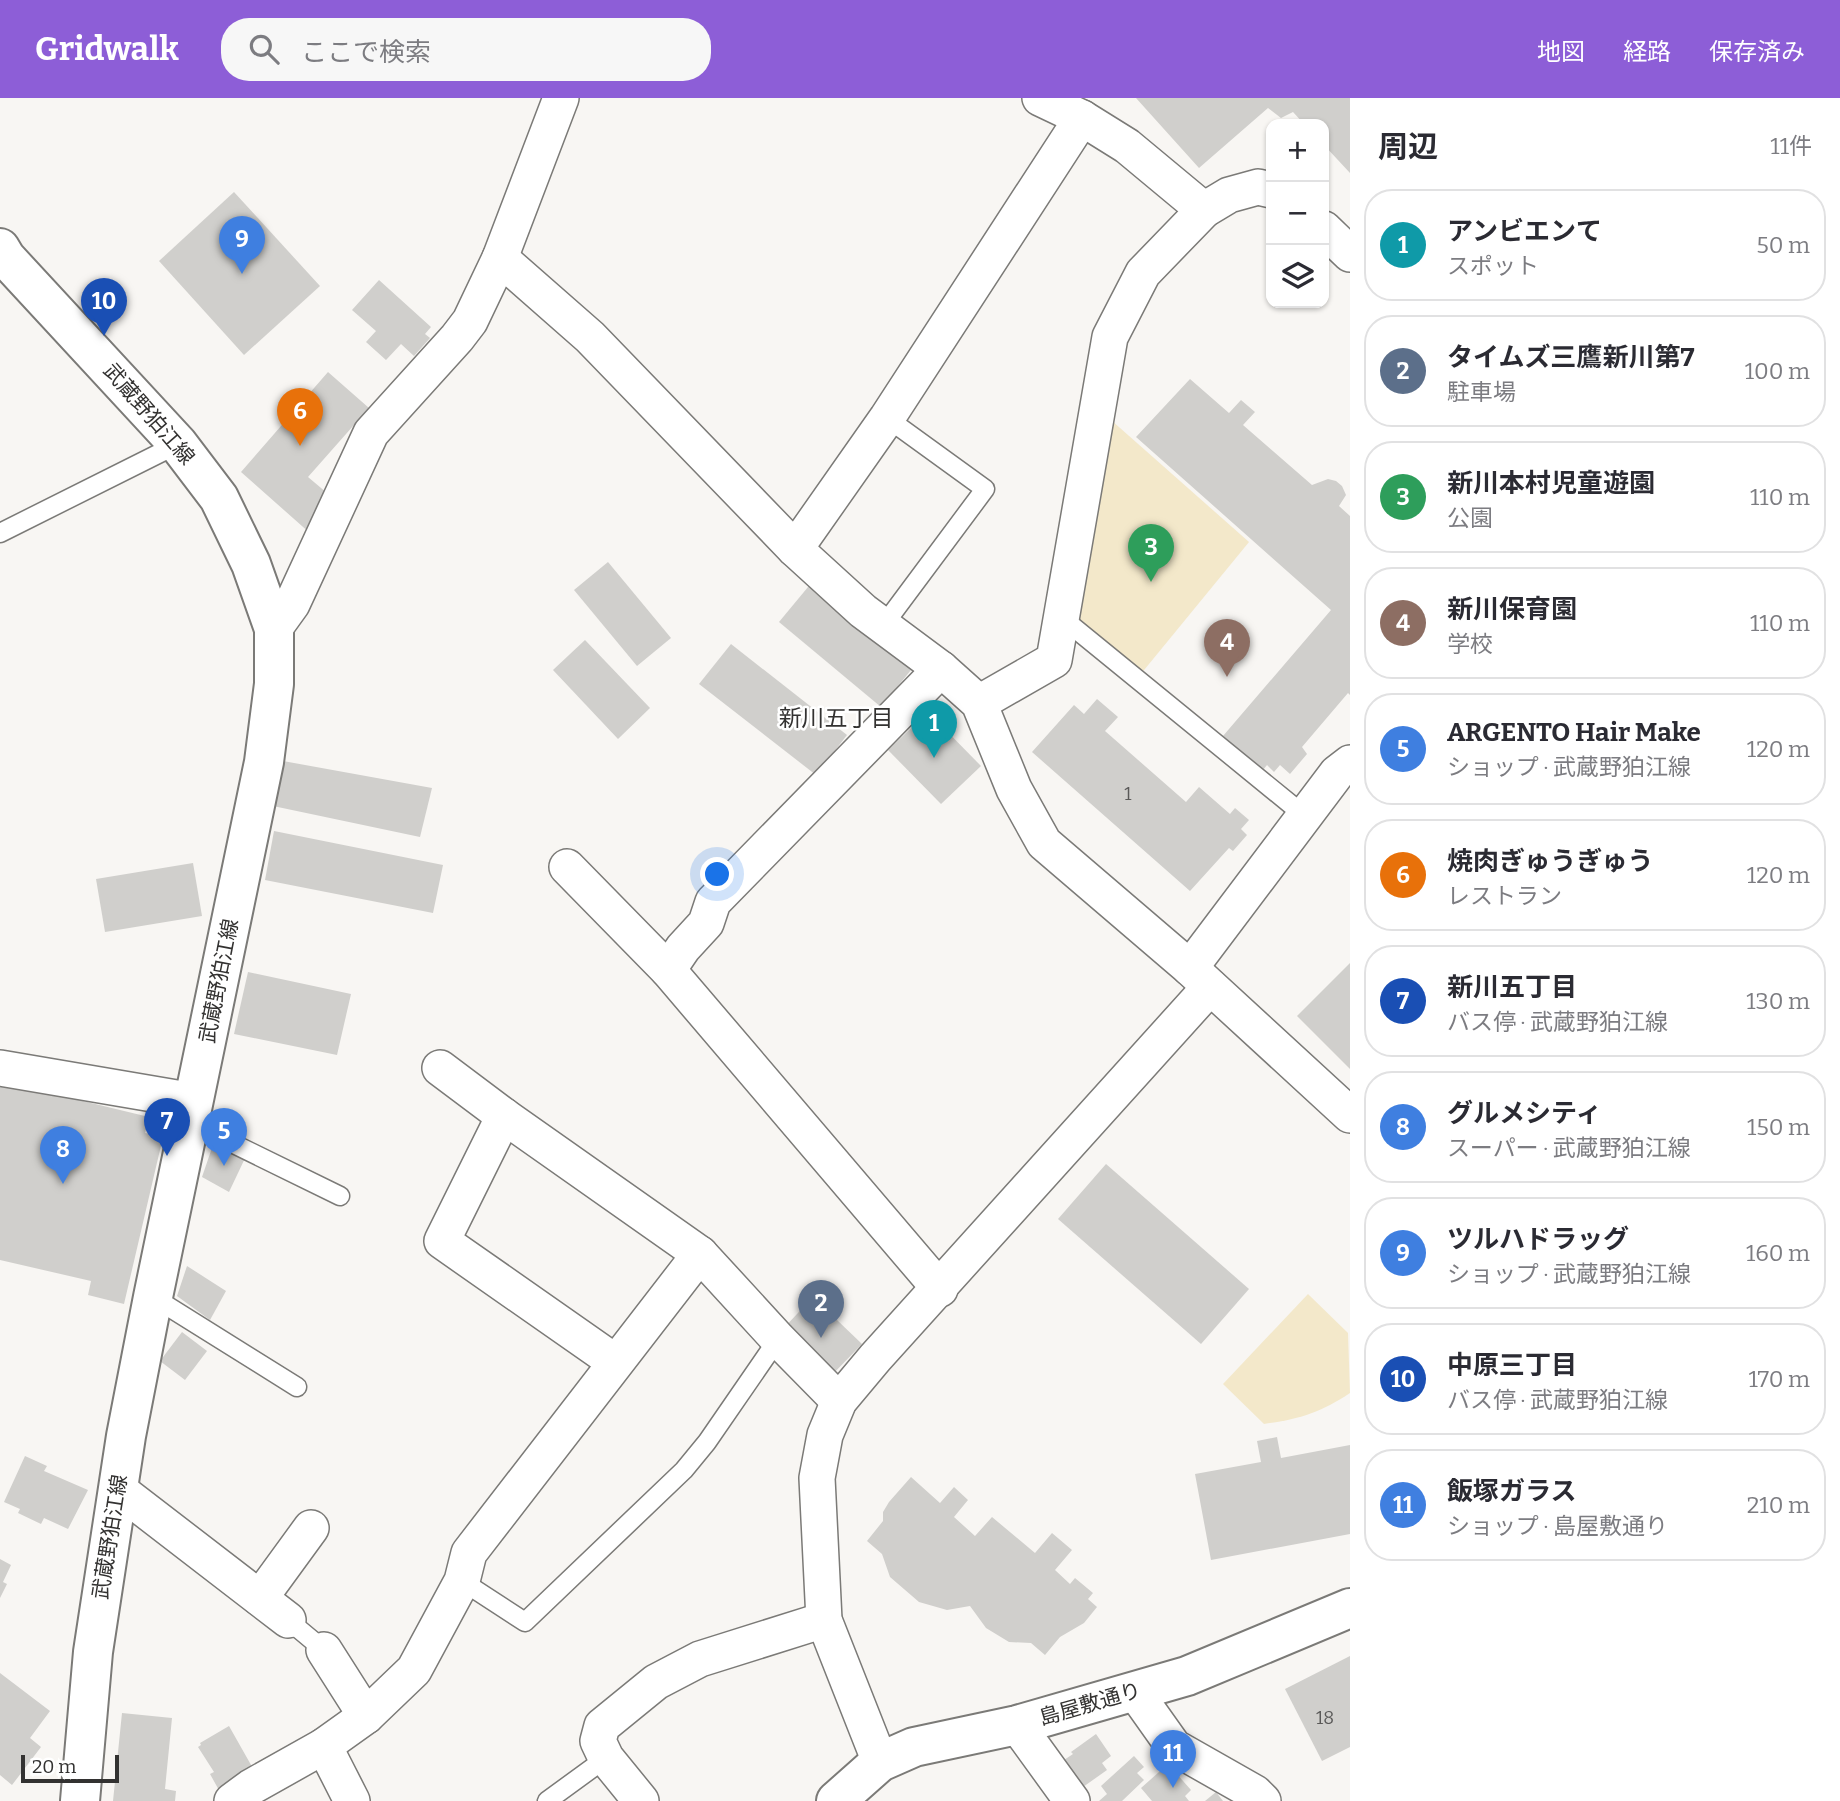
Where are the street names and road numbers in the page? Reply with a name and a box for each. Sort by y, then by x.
street label: 武蔵野狛江線 [98,358,200,470]
street label: 武蔵野狛江線 [194,917,244,1045]
street label: 武蔵野狛江線 [87,1473,133,1601]
street label: 島屋敷通り [1036,1677,1144,1731]

